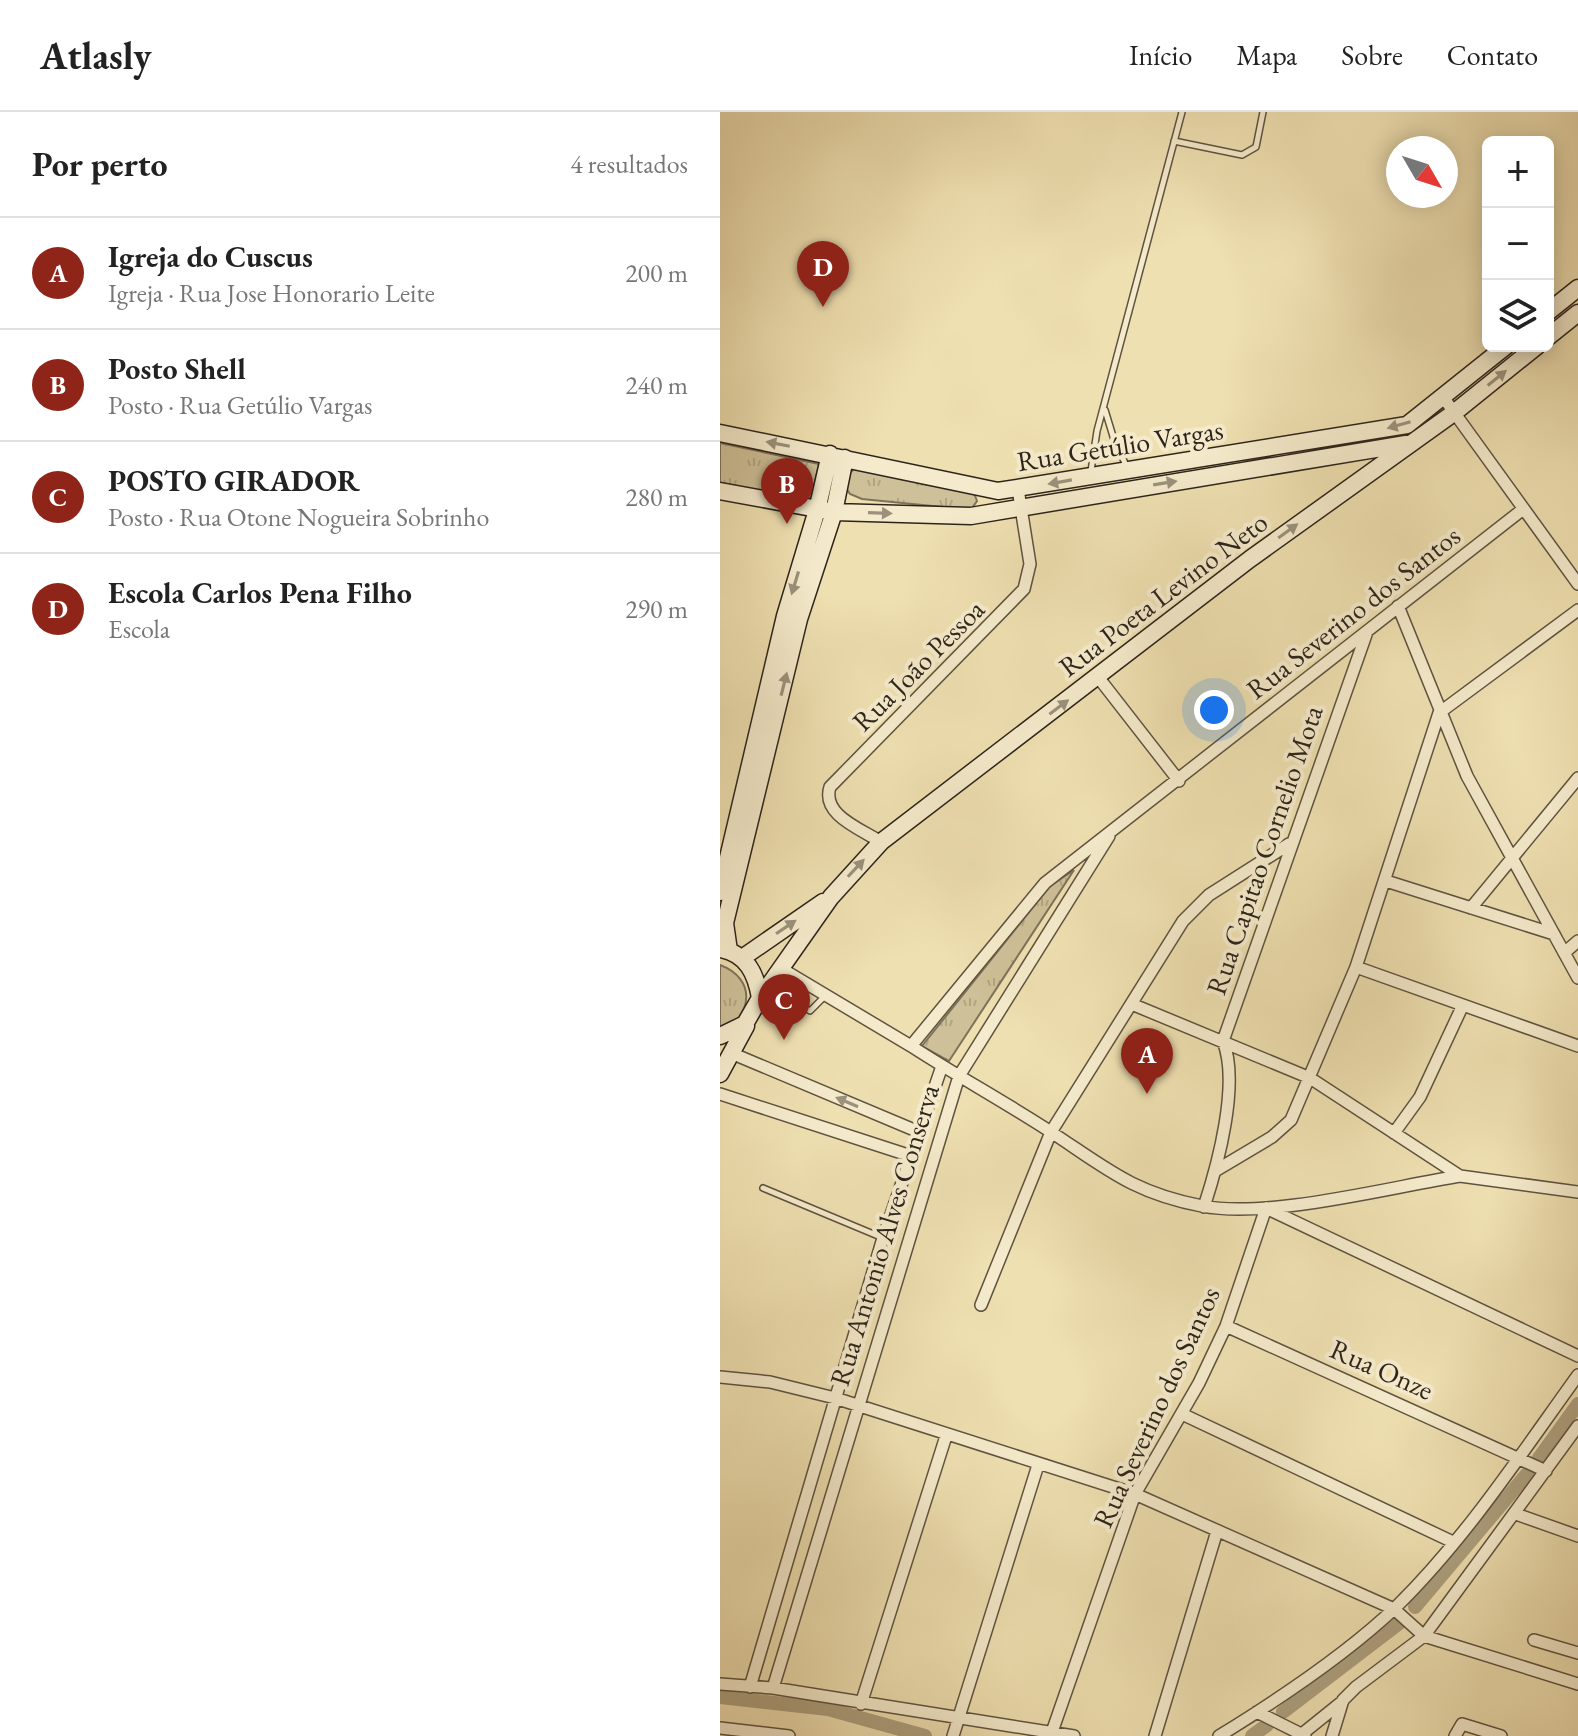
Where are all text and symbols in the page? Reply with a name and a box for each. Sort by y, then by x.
text: Atlasly [40,31,151,80]
text: Início [1129,37,1192,73]
text: Mapa [1236,37,1297,73]
text: Sobre [1341,37,1403,73]
text: Contato [1447,37,1538,73]
north arrow [1386,136,1458,208]
map controls [1482,136,1554,352]
button: + [1482,136,1554,208]
text: Por perto [32,142,168,186]
text: 4 resultados [570,147,688,181]
button: − [1482,208,1554,280]
text: Igreja do Cuscus [108,237,313,276]
pin: D [797,241,849,307]
text: A [49,256,67,290]
text: 200 m [625,256,688,290]
text: Igreja · Rua Jose Honorario Leite [108,276,435,310]
button: layers [1482,280,1554,352]
text: Posto Shell [108,349,246,388]
text: B [50,368,66,402]
text: 240 m [625,368,688,402]
one-way arrow [1487,370,1507,387]
text: Posto · Rua Getúlio Vargas [108,388,372,422]
street label: Rua Getúlio Vargas [1014,411,1226,479]
one-way arrow [1386,419,1411,431]
one-way arrow [765,438,790,450]
pin: B [761,458,813,524]
text: POSTO GIRADOR [108,461,360,500]
one-way arrow [1047,476,1072,489]
one-way arrow [1153,476,1178,489]
text: C [49,480,67,514]
text: 280 m [625,480,688,514]
text: Posto · Rua Otone Nogueira Sobrinho [108,500,489,534]
street label: Rua Poeta Levino Neto [1051,504,1275,684]
one-way arrow [868,507,893,520]
street label: Rua Severino dos Santos [1239,517,1467,707]
one-way arrow [1277,524,1298,540]
one-way arrow [788,572,801,596]
text: Escola Carlos Pena Filho [108,573,412,612]
street label: Rua João Pessoa [844,591,992,739]
text: D [48,592,68,626]
text: 290 m [625,592,688,626]
text: Escola [108,612,170,646]
one-way arrow [778,672,790,697]
your location [1194,690,1234,730]
one-way arrow [1049,699,1069,715]
street label: Rua Capitao Cornelio Mota [1198,700,1331,999]
one-way arrow [846,859,864,878]
one-way arrow [776,920,797,935]
pin: C [758,974,810,1040]
pin: A [1121,1028,1173,1094]
street label: Rua Antonio Alves Conserva [821,1079,947,1390]
one-way arrow [835,1095,859,1108]
street label: Rua Severino dos Santos [1084,1281,1228,1533]
street label: Rua Onze [1325,1330,1439,1408]

